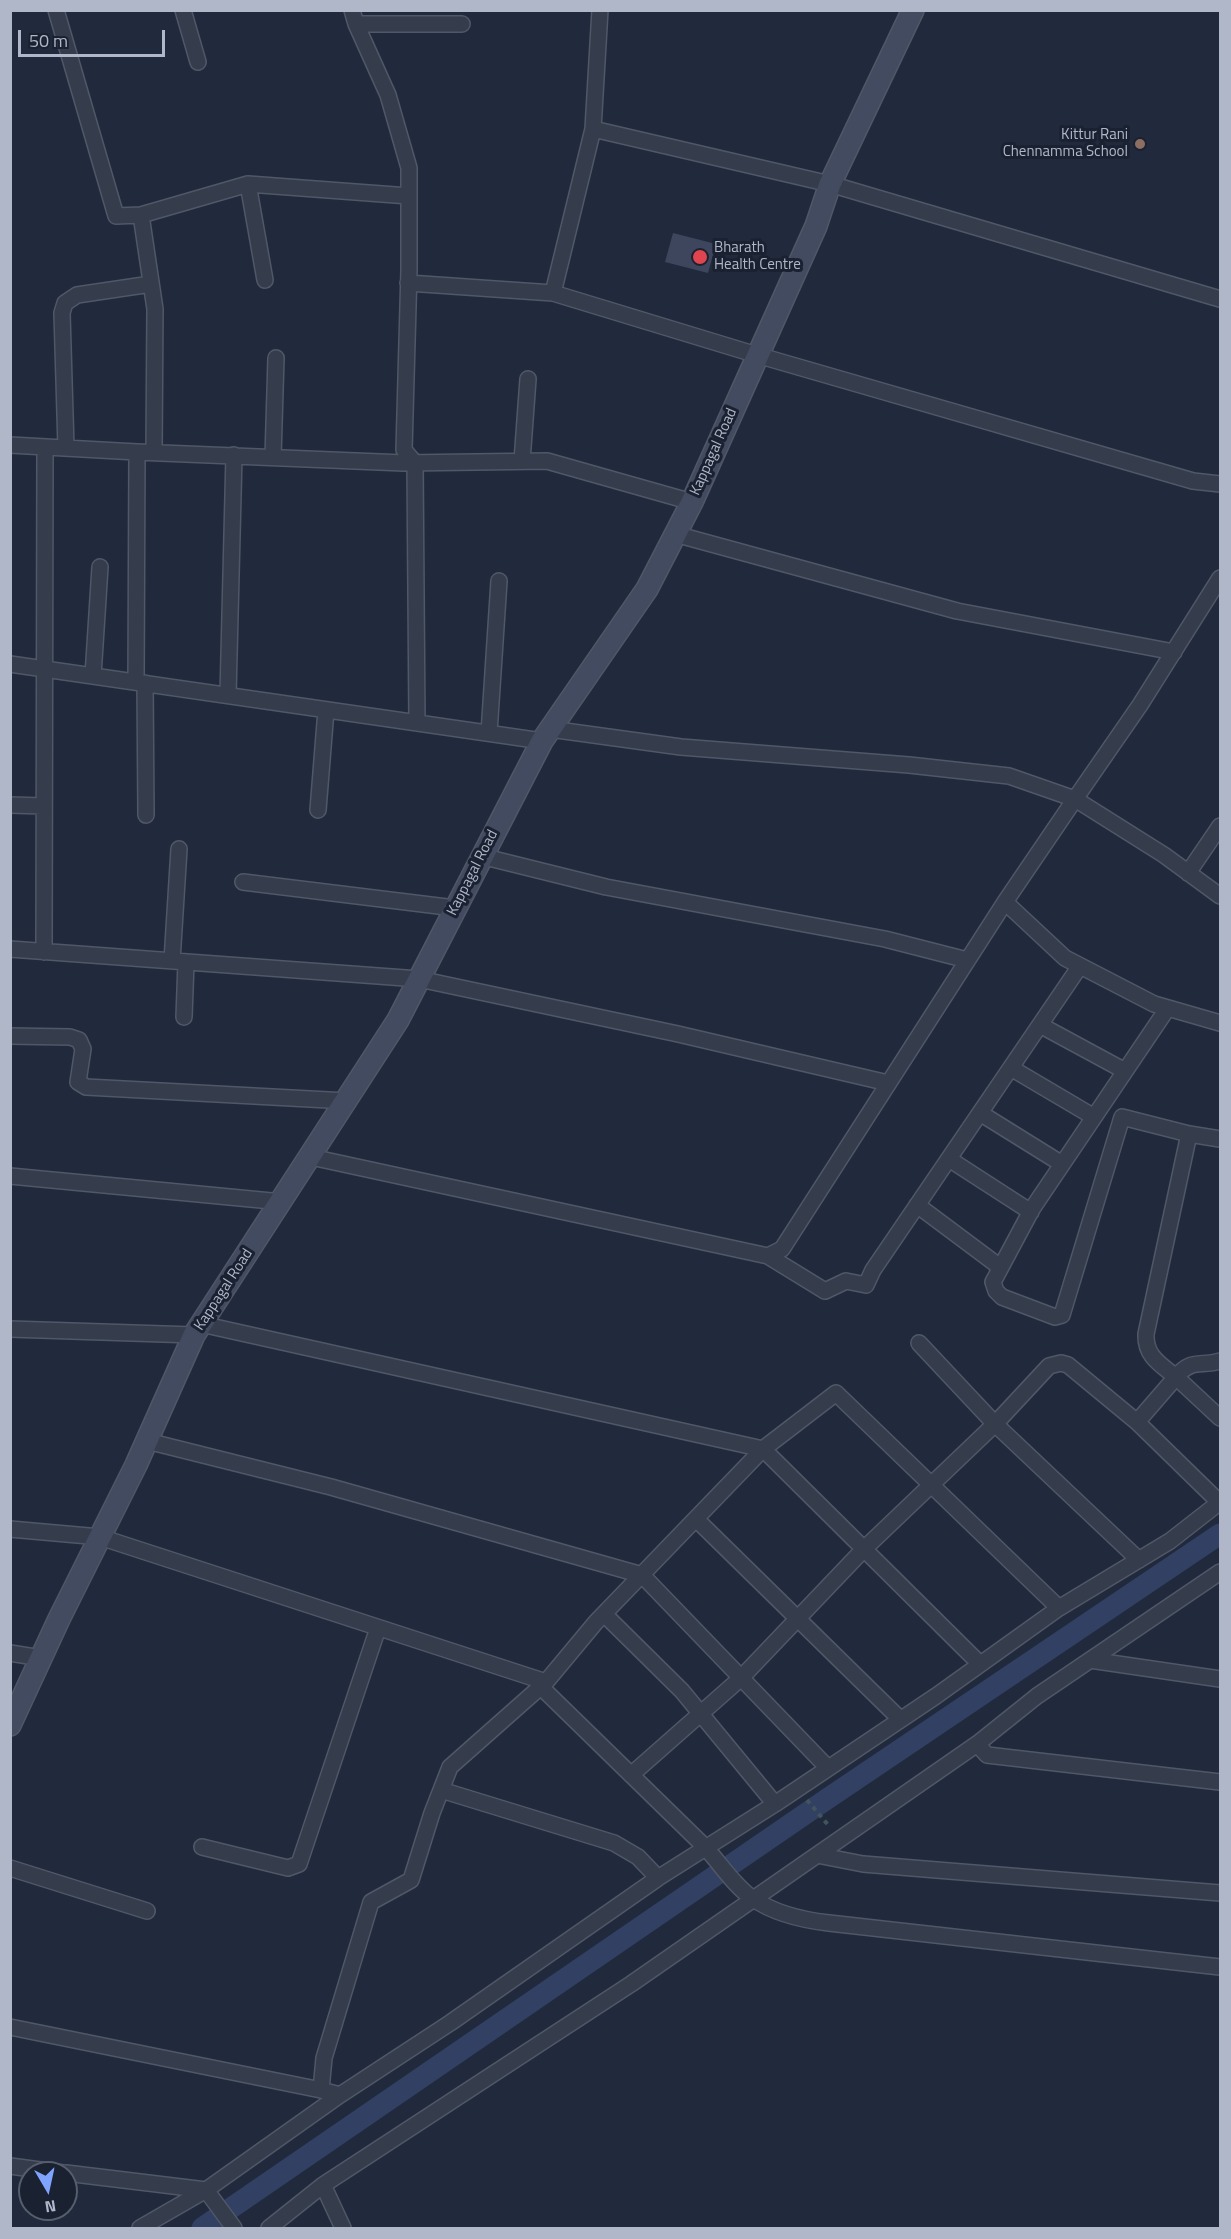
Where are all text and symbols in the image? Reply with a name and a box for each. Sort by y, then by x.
scale bar [21,18,168,56]
text: 50 m [29,27,68,54]
place label: Kittur Rani Chennamma School [1003,126,1128,161]
marker: Kittur Rani Chennamma School [1133,137,1147,151]
place label: Bharath Health Centre [714,239,801,274]
marker: Bharath Health Centre [691,248,709,266]
street label: Kappagal Road [687,405,741,499]
street label: Kappagal Road [444,827,502,919]
street label: Kappagal Road [191,1246,257,1334]
north arrow [18,2161,78,2221]
text: N [43,2194,58,2220]

